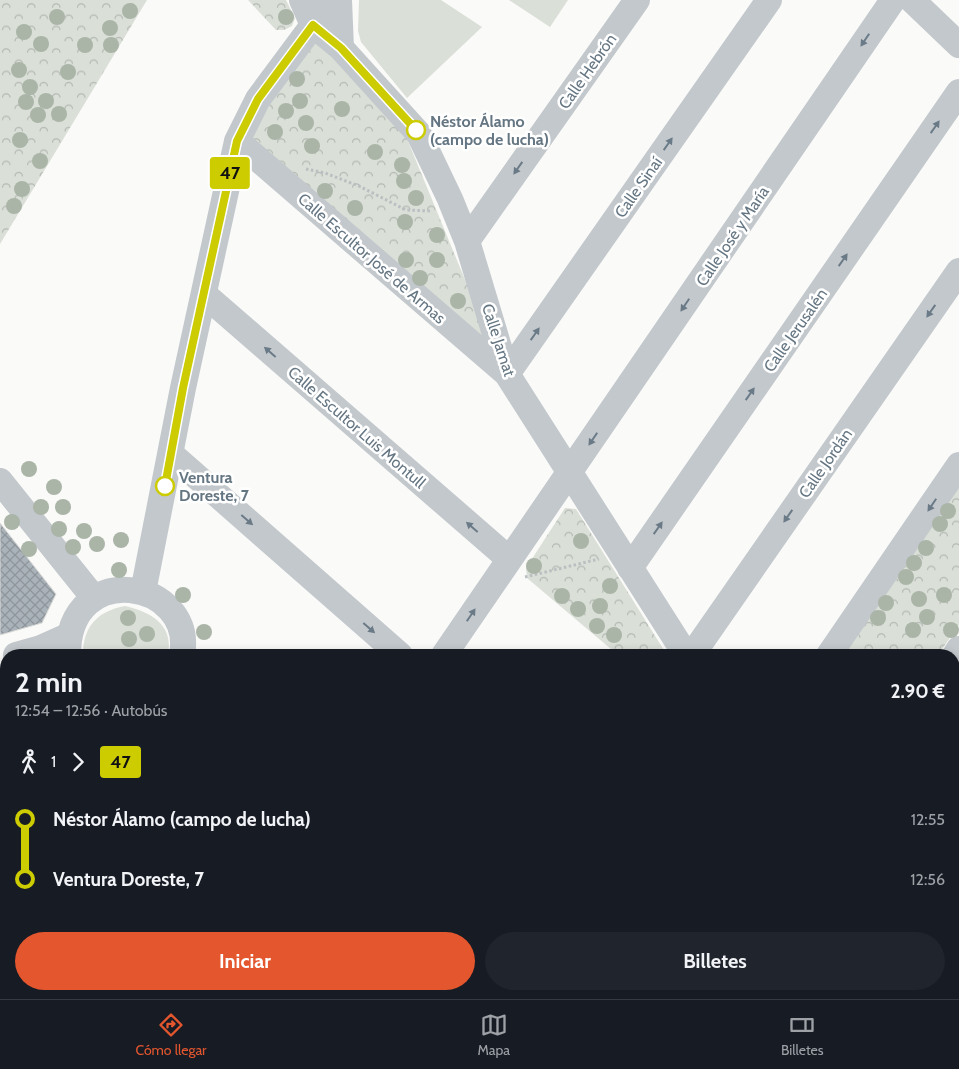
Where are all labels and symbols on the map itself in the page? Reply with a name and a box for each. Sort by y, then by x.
street label: Calle Hebrón [555,30,620,113]
one-way arrow [861,33,870,47]
place label: Néstor Álamo (campo de lucha) [430,112,549,149]
marker: Néstor Álamo (campo de lucha) [406,120,426,140]
one-way arrow [930,120,940,133]
one-way arrow [663,137,673,151]
street label: Calle Sinaí [611,153,666,221]
line badge: 47 [208,157,252,189]
one-way arrow [513,161,523,175]
street label: Calle José y María [692,183,773,290]
street label: Calle Escultor José de Armas [294,189,450,328]
one-way arrow [838,253,848,267]
street label: Calle Jerusalén [760,285,831,376]
one-way arrow [680,298,690,311]
street label: Calle Jamat [478,301,519,379]
one-way arrow [926,305,936,318]
one-way arrow [530,328,540,341]
one-way arrow [263,346,276,357]
street label: Calle Escultor Luis Montull [284,362,429,492]
one-way arrow [745,387,755,401]
street label: Calle Jordán [795,425,856,501]
one-way arrow [588,432,598,446]
place label: Ventura Doreste, 7 [179,468,250,505]
marker: Ventura Doreste, 7 [155,476,175,496]
one-way arrow [927,498,936,512]
one-way arrow [783,510,793,523]
one-way arrow [241,515,254,526]
one-way arrow [466,521,478,533]
one-way arrow [653,521,663,534]
one-way arrow [466,608,476,621]
one-way arrow [363,622,375,634]

